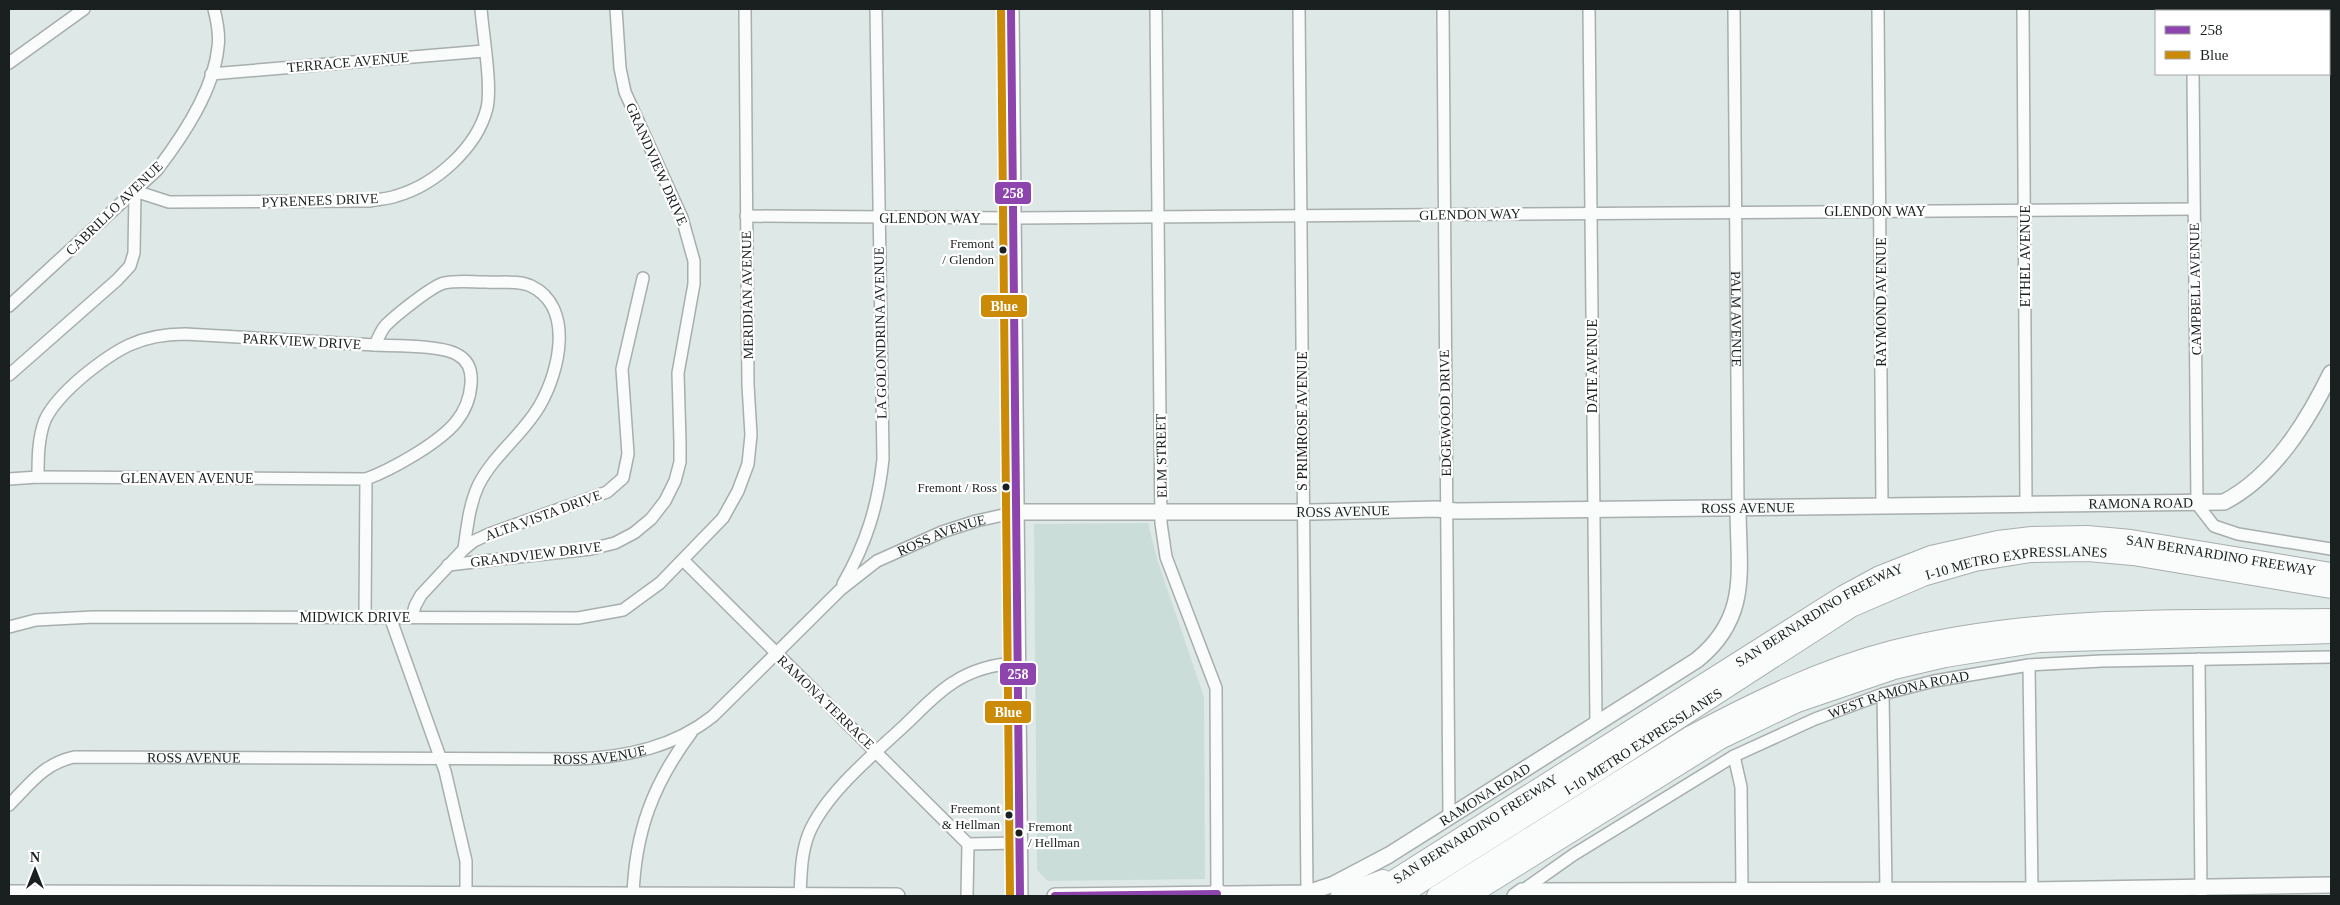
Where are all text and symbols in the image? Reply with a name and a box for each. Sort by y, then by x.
legend [2155,10,2330,75]
text: 258 [2200,22,2223,38]
text: Blue [2200,47,2229,63]
street label: TERRACE AVENUE [286,50,410,75]
street label: GRANDVIEW DRIVE [623,101,690,228]
street label: CABRILLO AVENUE [63,158,166,258]
line badge: 258 [994,181,1032,205]
text: 258 [1003,186,1024,201]
street label: PYRENEES DRIVE [261,191,379,210]
street label: GLENDON WAY [1824,204,1926,219]
street label: ETHEL AVENUE [2018,205,2033,307]
street label: GLENDON WAY [1419,206,1521,223]
street label: GLENDON WAY [879,211,981,226]
street label: CAMPBELL AVENUE [2187,223,2204,355]
street label: MERIDIAN AVENUE [739,231,756,359]
place label: Fremont / Glendon [942,236,994,267]
street label: RAYMOND AVENUE [1874,237,1889,367]
marker: Fremont / Glendon [998,245,1008,255]
street label: LA GOLONDRINA AVENUE [871,247,890,419]
street label: PALM AVENUE [1728,271,1744,367]
line badge: Blue [980,294,1028,318]
text: Blue [990,299,1018,314]
street label: DATE AVENUE [1585,319,1600,413]
street label: PARKVIEW DRIVE [242,331,362,352]
street label: EDGEWOOD DRIVE [1437,349,1454,477]
street label: S PRIMROSE AVENUE [1295,351,1310,491]
street label: ELM STREET [1153,413,1170,498]
street label: GLENAVEN AVENUE [121,471,253,486]
place label: Fremont / Ross [918,480,997,495]
marker: Fremont / Ross [1001,482,1011,492]
street label: ALTA VISTA DRIVE [483,487,604,544]
street label: RAMONA ROAD [2088,495,2193,512]
street label: ROSS AVENUE [1701,500,1795,516]
street label: ROSS AVENUE [1296,503,1390,520]
street label: ROSS AVENUE [895,512,987,559]
street label: SAN BERNARDINO FREEWAY [2125,533,2317,578]
street label: GRANDVIEW DRIVE [469,539,603,570]
street label: I-10 METRO EXPRESSLANES [1924,544,2108,583]
street label: SAN BERNARDINO FREEWAY [1733,561,1905,670]
street label: MIDWICK DRIVE [300,610,410,625]
street label: RAMONA TERRACE [774,652,877,752]
line badge: 258 [999,662,1037,686]
text: 258 [1008,667,1029,682]
street label: WEST RAMONA ROAD [1826,668,1970,722]
street label: I-10 METRO EXPRESSLANES [1562,685,1725,798]
line badge: Blue [984,700,1032,724]
text: Blue [994,705,1022,720]
street label: ROSS AVENUE [553,743,648,767]
street label: ROSS AVENUE [147,750,241,766]
street label: RAMONA ROAD [1437,760,1533,829]
street label: SAN BERNARDINO FREEWAY [1391,771,1561,887]
place label: Freemont & Hellman [942,801,1000,832]
marker: Freemont & Hellman [1004,810,1014,820]
place label: Fremont / Hellman [1028,819,1080,850]
marker: Fremont / Hellman [1014,828,1024,838]
north arrow [10,845,60,895]
text: N [30,850,40,865]

